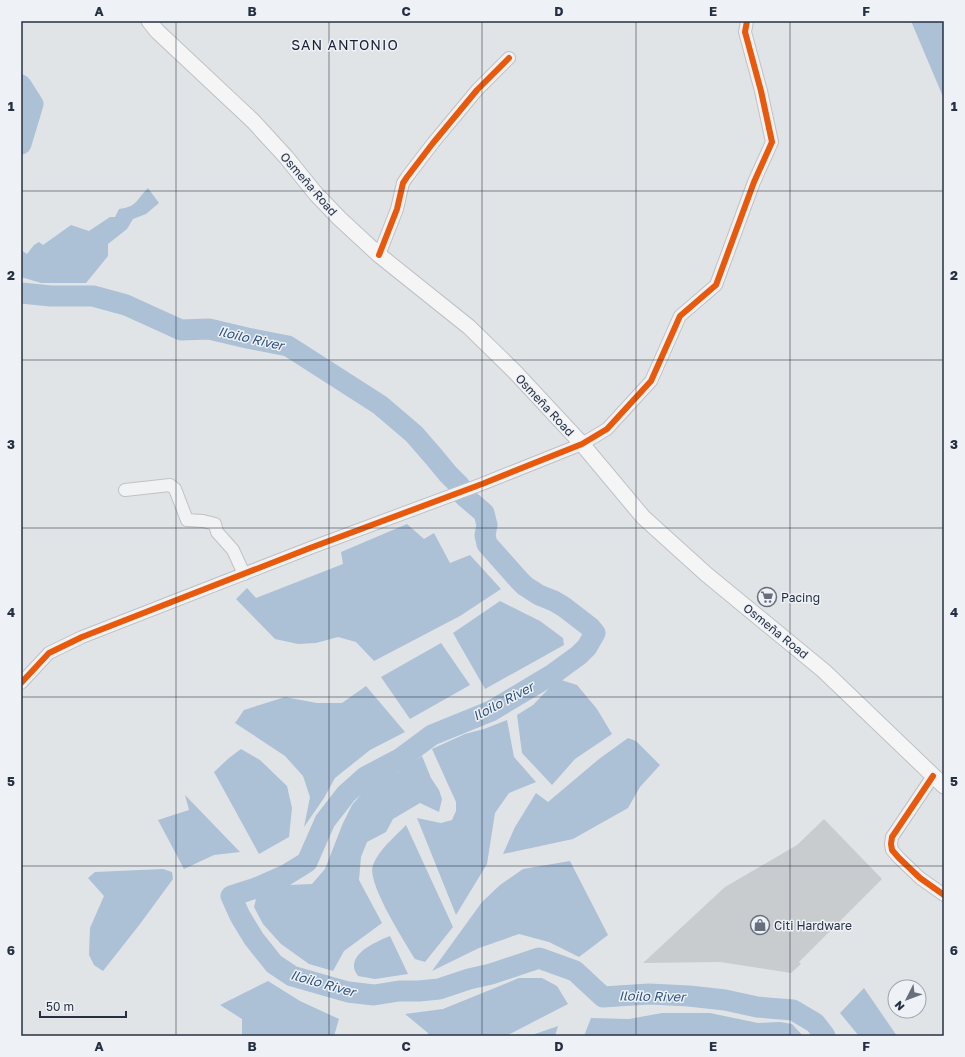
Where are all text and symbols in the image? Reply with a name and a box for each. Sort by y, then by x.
text: A [94,3,104,19]
text: B [247,3,257,19]
text: C [401,3,411,19]
text: D [554,3,564,19]
text: E [709,3,717,19]
text: F [862,3,870,19]
district label: SAN ANTONIO [291,36,399,53]
text: 1 [8,98,15,114]
text: 1 [951,98,958,114]
street label: Osmeña Road [277,149,341,219]
text: 2 [7,267,15,283]
text: 2 [950,267,958,283]
water label: Iloilo River [217,323,287,354]
street label: Osmeña Road [512,371,578,439]
text: 3 [7,436,15,452]
text: 3 [950,436,958,452]
supermarket icon: Pacing [756,586,778,608]
place label: Pacing [781,590,820,605]
street label: Osmeña Road [740,600,812,662]
text: 4 [7,604,15,620]
text: 4 [950,604,958,620]
water label: Iloilo River [470,677,538,724]
text: 5 [7,773,15,789]
text: 5 [950,773,958,789]
shop icon: Citi Hardware [749,914,771,936]
place label: Citi Hardware [774,918,852,933]
text: 6 [7,942,15,958]
text: 6 [950,942,958,958]
water label: Iloilo River [289,966,359,1000]
north arrow [887,979,927,1019]
water label: Iloilo River [619,987,687,1005]
scale bar [40,993,126,1019]
text: 50 m [46,999,74,1014]
text: N [892,999,907,1013]
text: A [94,1038,104,1054]
text: B [247,1038,257,1054]
text: C [401,1038,411,1054]
text: D [554,1038,564,1054]
text: E [709,1038,717,1054]
text: F [862,1038,870,1054]

